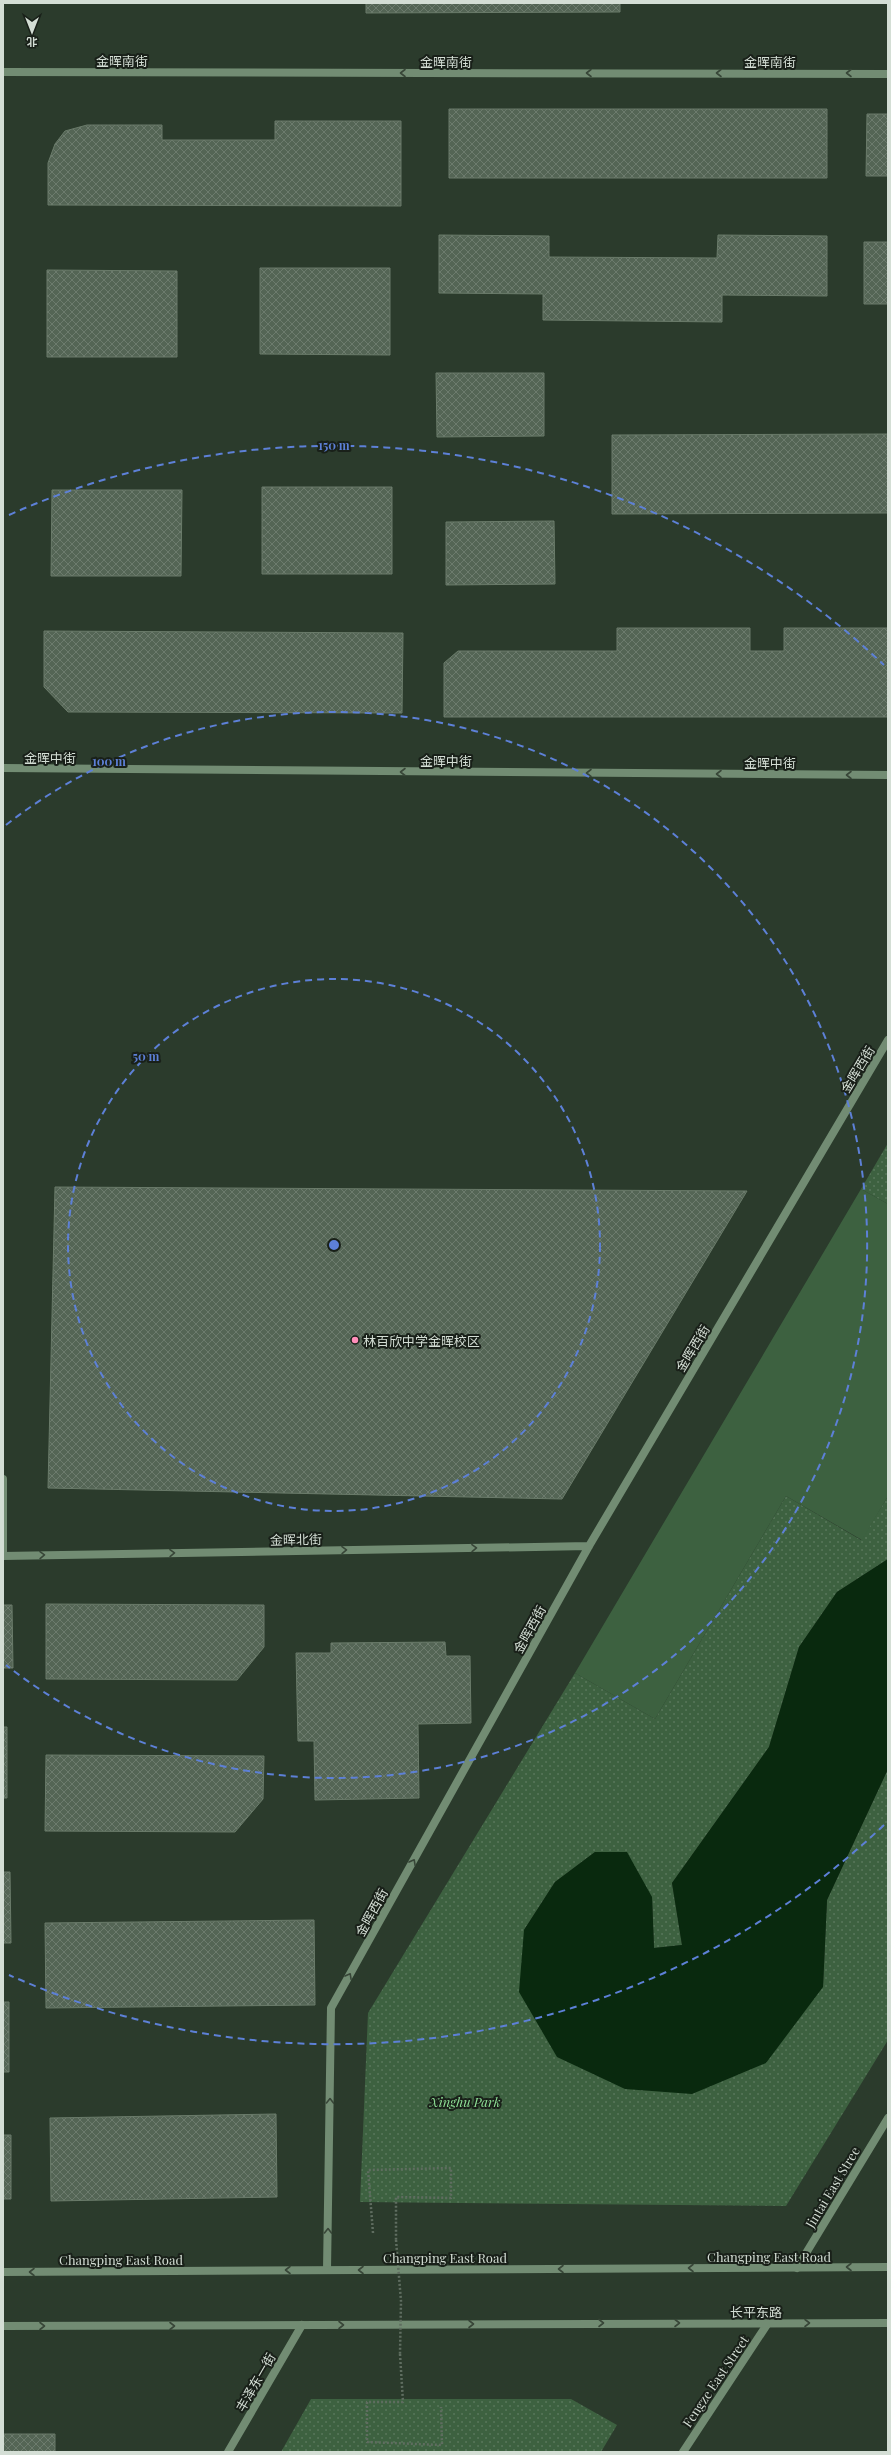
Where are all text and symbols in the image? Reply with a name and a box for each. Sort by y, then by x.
north arrow [12,12,52,52]
text: 北 [27,35,38,50]
street label: 金晖南街 [96,52,148,69]
street label: 金晖南街 [420,53,472,70]
street label: 金晖南街 [744,53,796,70]
one-way arrow [400,69,406,77]
one-way arrow [586,69,592,77]
one-way arrow [716,69,722,77]
one-way arrow [846,69,852,78]
text: 150 m [318,437,350,453]
street label: 金晖中街 [24,749,76,766]
street label: 金晖中街 [420,752,472,769]
text: 100 m [92,753,126,769]
street label: 金晖中街 [744,754,796,771]
one-way arrow [400,767,406,776]
one-way arrow [586,769,592,777]
one-way arrow [716,770,722,778]
one-way arrow [846,771,852,779]
street label: 金晖西街 [836,1042,878,1096]
text: 50 m [133,1048,160,1064]
centre of rings [327,1238,341,1252]
street label: 金晖西街 [671,1321,713,1375]
place label: 林百欣中学金晖校区 [363,1332,480,1349]
marker: 林百欣中学金晖校区 [350,1335,360,1345]
street label: 金晖北街 [270,1530,322,1548]
one-way arrow [471,1544,477,1552]
one-way arrow [341,1546,347,1554]
one-way arrow [169,1549,175,1557]
one-way arrow [39,1551,45,1559]
street label: 金晖西街 [509,1602,549,1656]
one-way arrow [408,1859,415,1866]
street label: 金晖西街 [351,1885,391,1939]
one-way arrow [345,1973,352,1980]
park label: Xinghu Park [429,2093,501,2110]
one-way arrow [326,2098,334,2104]
street label: Jintai East Stree [801,2143,863,2232]
one-way arrow [323,2228,332,2234]
street label: Changping East Road [707,2248,831,2265]
street label: Changping East Road [383,2249,507,2266]
street label: Changping East Road [59,2251,183,2268]
one-way arrow [846,2263,852,2271]
one-way arrow [688,2264,694,2272]
one-way arrow [558,2265,564,2273]
one-way arrow [285,2266,291,2274]
one-way arrow [358,2266,364,2274]
one-way arrow [29,2268,35,2276]
street label: 长平东路 [730,2303,782,2320]
one-way arrow [598,2319,604,2327]
one-way arrow [674,2319,680,2327]
one-way arrow [804,2319,810,2327]
one-way arrow [468,2320,474,2328]
one-way arrow [338,2321,344,2329]
one-way arrow [39,2322,45,2330]
one-way arrow [169,2322,175,2330]
street label: Fengze East Street [678,2332,752,2430]
street label: 丰泽东一街 [231,2350,279,2414]

